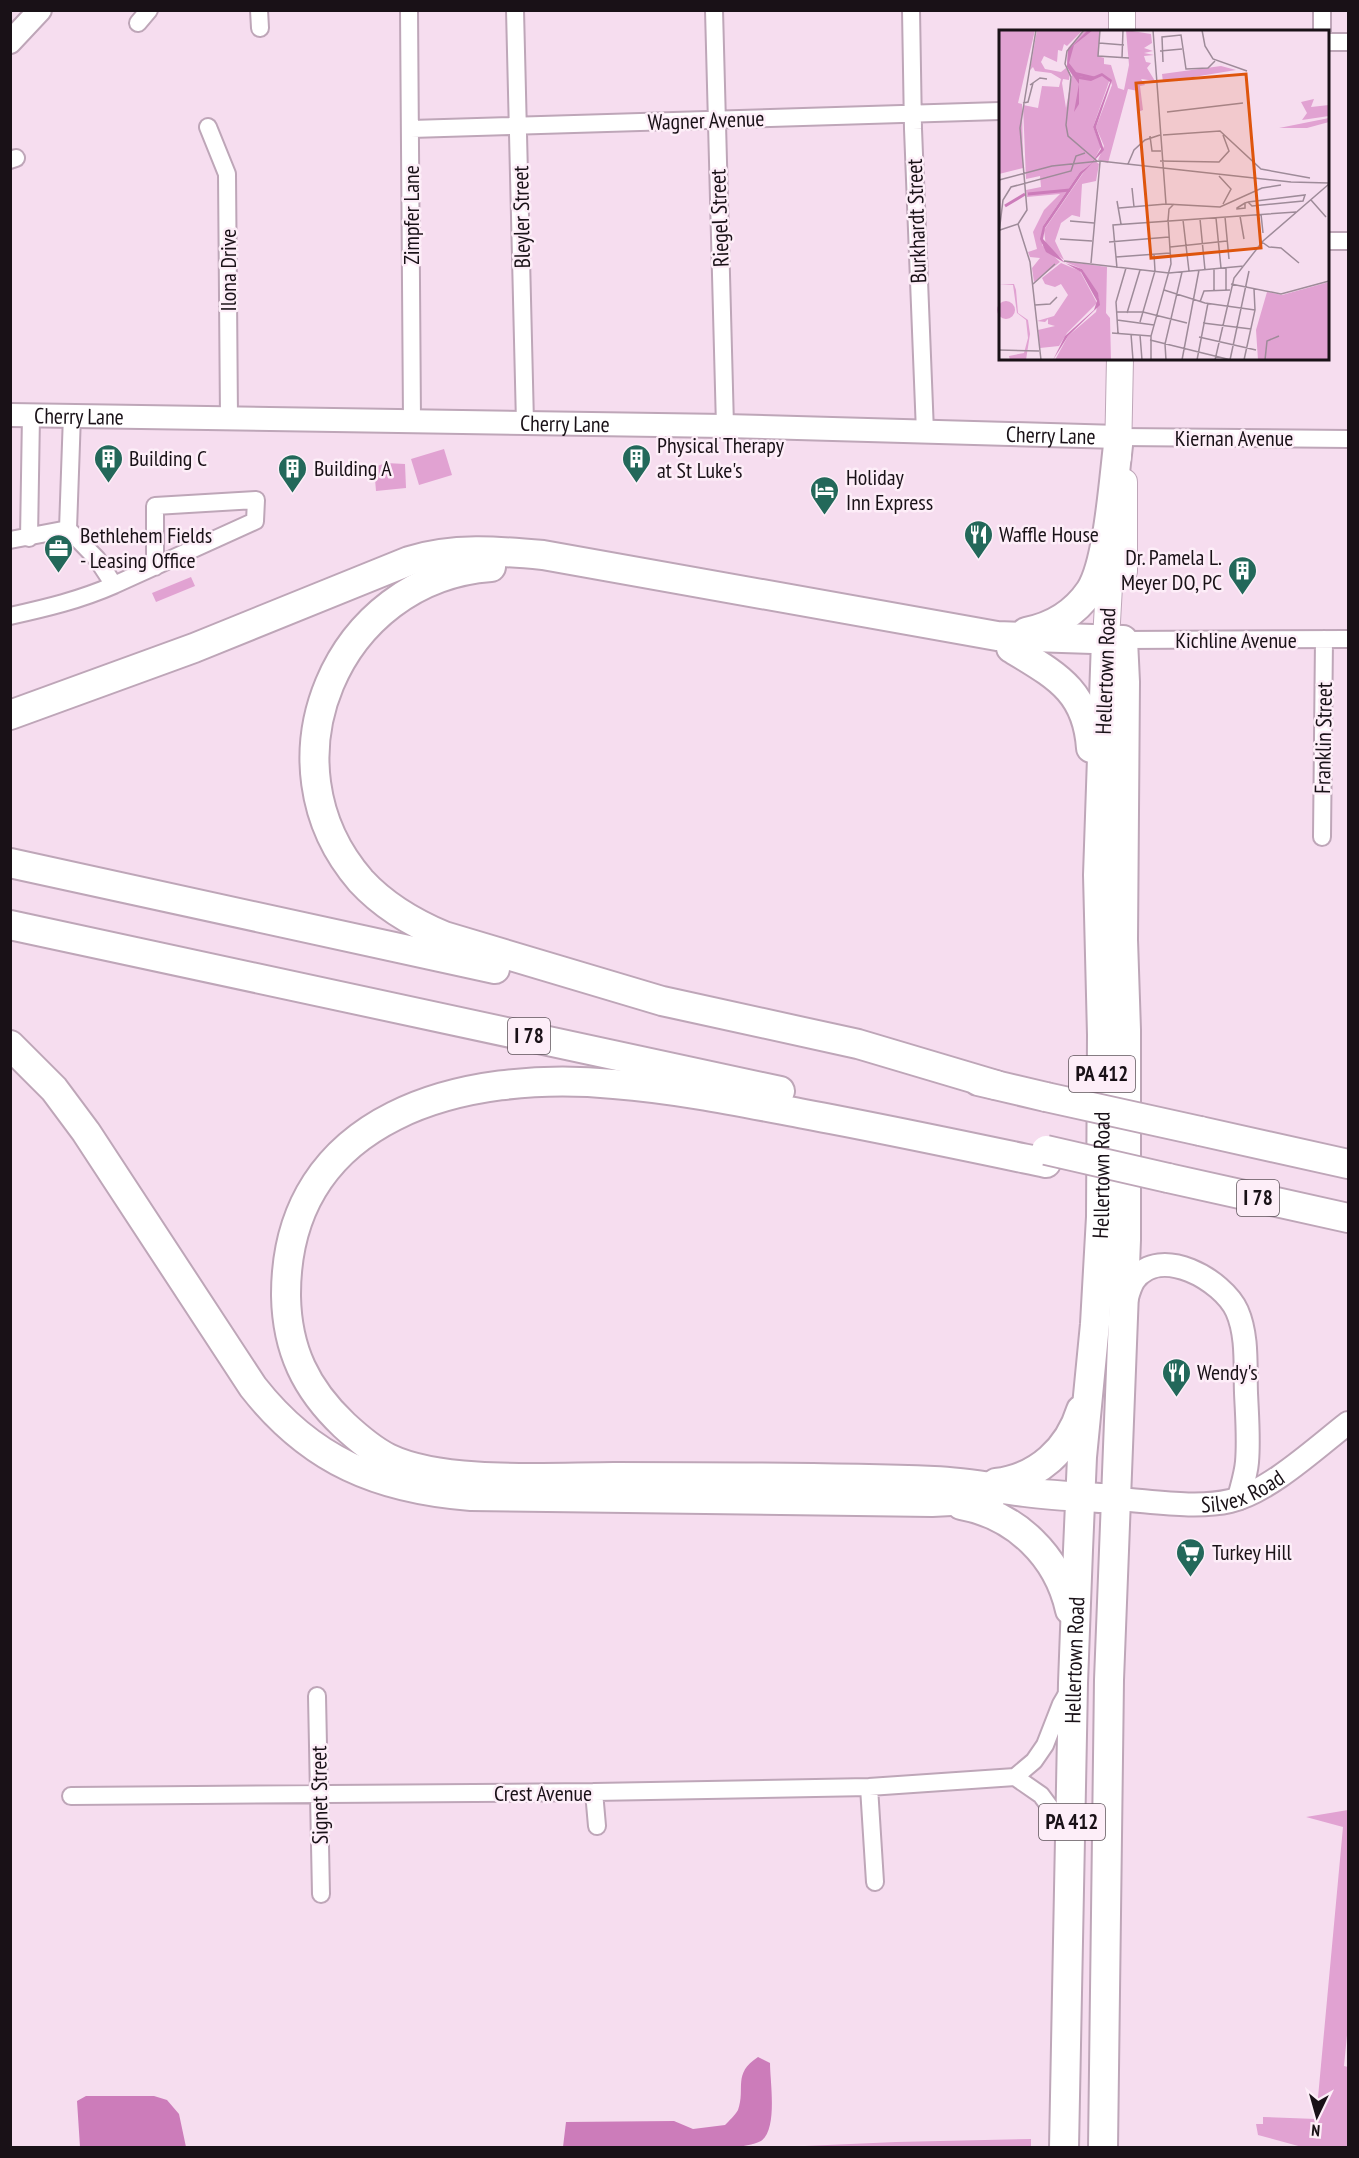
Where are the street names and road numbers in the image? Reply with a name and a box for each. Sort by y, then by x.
street label: Wagner Avenue [647,104,765,136]
street label: Burkhardt Street [900,158,932,284]
street label: Zimpfer Lane [397,165,425,265]
street label: Bleyler Street [506,165,536,269]
street label: Riegel Street [703,168,735,268]
street label: Ilona Drive [214,229,242,311]
street label: Cherry Lane [34,401,124,431]
street label: Cherry Lane [520,409,610,438]
street label: Cherry Lane [1006,420,1096,450]
street label: Kiernan Avenue [1175,424,1293,452]
street label: Hellertown Road [1089,607,1121,735]
street label: Kichline Avenue [1175,626,1297,654]
street label: Franklin Street [1308,682,1338,794]
road number: I 78 [508,1018,550,1054]
road number: PA 412 [1069,1056,1135,1092]
street label: Hellertown Road [1086,1112,1116,1239]
road number: I 78 [1237,1180,1279,1216]
street label: Silvex Road [1200,1463,1290,1518]
street label: Hellertown Road [1058,1596,1090,1724]
street label: Signet Street [304,1745,334,1845]
street label: Crest Avenue [494,1779,592,1807]
road number: PA 412 [1039,1804,1105,1840]

